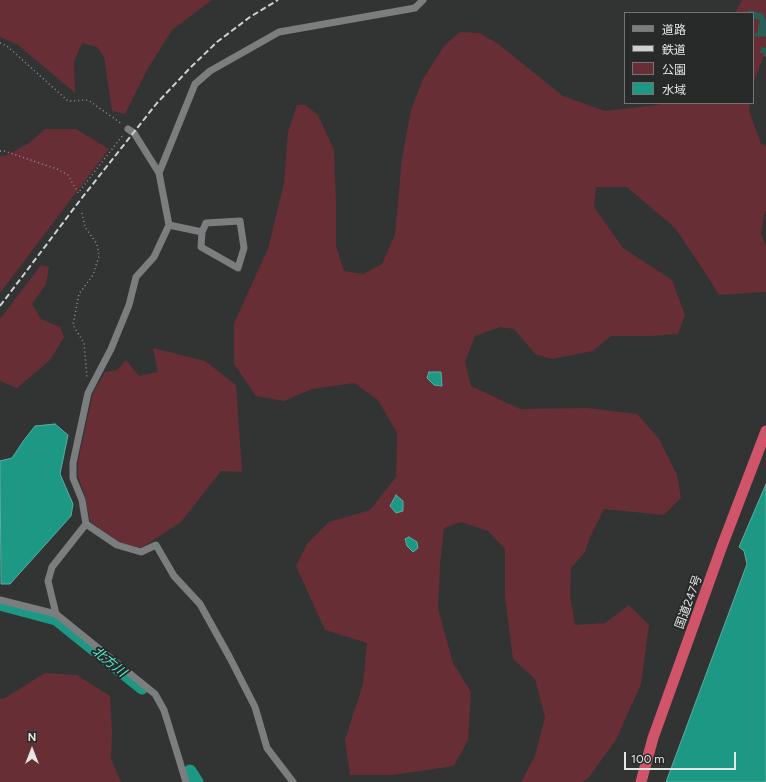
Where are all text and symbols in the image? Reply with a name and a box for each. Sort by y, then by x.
legend [624,12,754,104]
text: 道路 [662,23,686,37]
text: 鉄道 [662,43,686,57]
text: 公園 [662,63,686,77]
text: 水域 [662,83,686,97]
street label: 国道247号 [673,573,705,631]
water label: 北方川 [89,644,129,680]
north arrow [12,730,52,770]
text: N [28,731,36,744]
scale bar [626,744,738,770]
text: 100 m [631,752,665,766]

